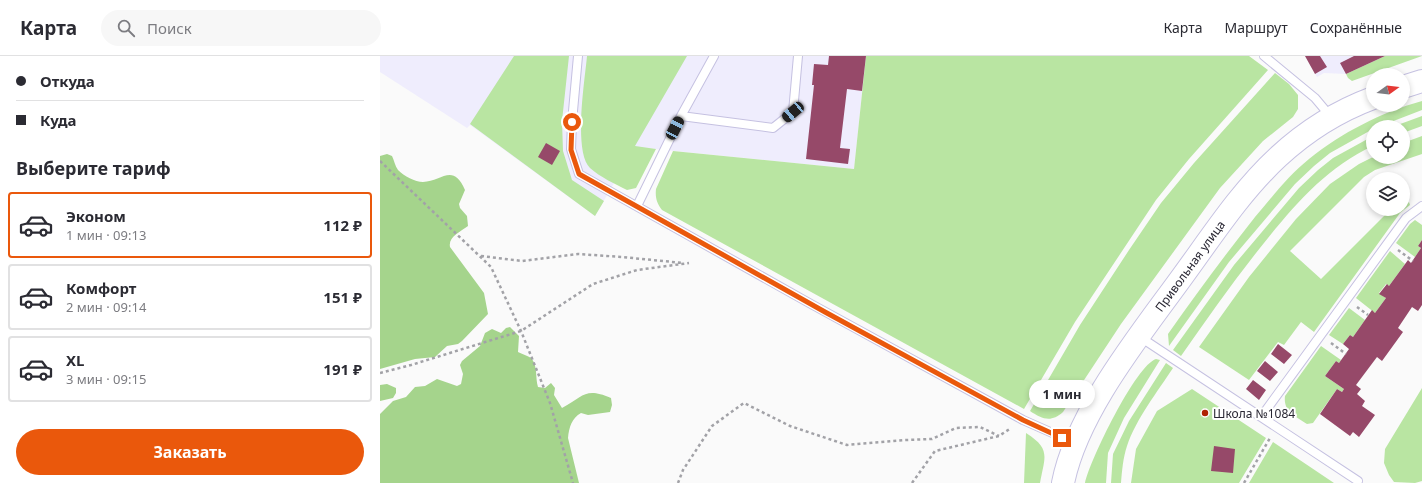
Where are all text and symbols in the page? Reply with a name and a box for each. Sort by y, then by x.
search box [101,10,381,46]
text: Карта [20,15,77,41]
icon: search [115,17,137,39]
text: Поиск [147,18,192,38]
text: Карта [1163,18,1202,37]
text: Маршрут [1224,18,1288,37]
text: Сохранённые [1310,18,1402,37]
north arrow [1366,68,1410,112]
map controls [1366,68,1410,216]
text: Откуда [40,71,95,91]
car [780,100,806,124]
text: Куда [40,110,77,130]
route start [563,113,581,131]
car [664,115,686,141]
button: locate [1366,120,1410,164]
text: Выберите тариф [16,156,171,180]
button: layers [1366,172,1410,216]
text: Эконом [66,206,126,226]
icon: car [18,207,54,243]
text: 112 ₽ [323,215,362,235]
street label: Привольная улица [1151,217,1229,315]
text: 1 мин · 09:13 [66,226,146,244]
text: Комфорт [66,278,136,298]
icon: car [18,279,54,315]
text: 151 ₽ [323,287,362,307]
text: 2 мин · 09:14 [66,298,146,316]
text: XL [66,350,84,370]
icon: car [18,351,54,387]
text: 191 ₽ [323,359,362,379]
text: 3 мин · 09:15 [66,370,146,388]
callout: 1 мин [1029,380,1095,408]
text: 1 мин [1043,385,1082,403]
place label: Школа №1084 [1213,405,1295,422]
marker: Школа №1084 [1200,408,1210,418]
button: Заказать [16,429,364,475]
route end [1053,429,1071,447]

